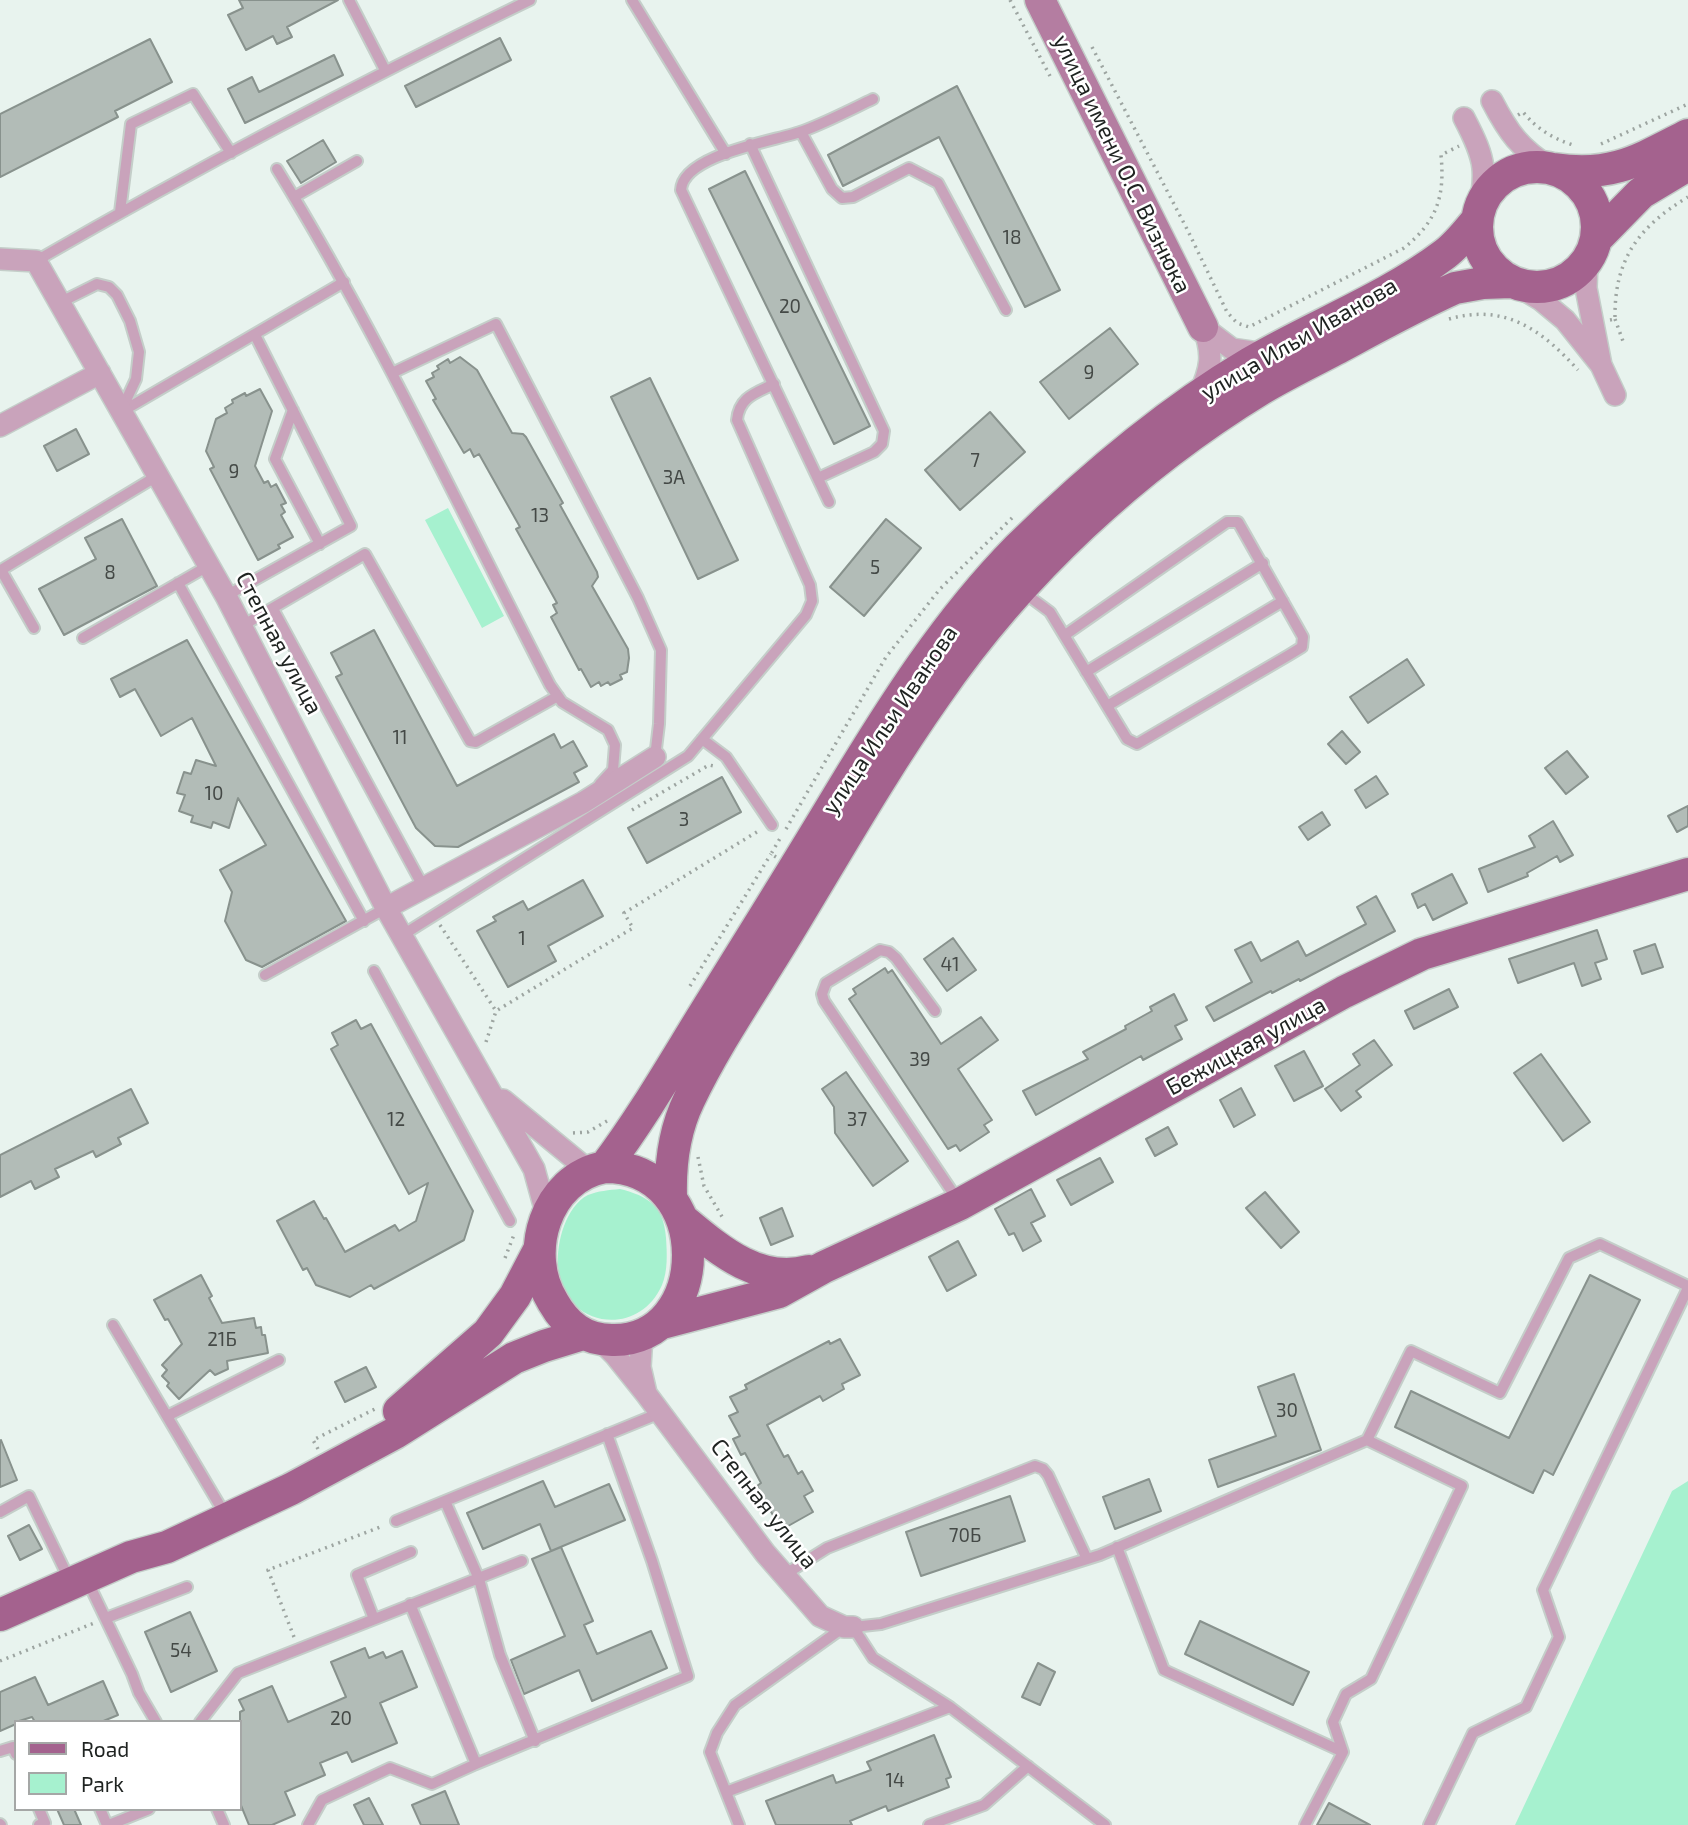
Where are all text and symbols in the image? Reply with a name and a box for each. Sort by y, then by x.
street label: улица имени О.С. Визнюка [1047,30,1197,298]
house number: 18 [1002,227,1022,249]
street label: улица Ильи Иванова [1196,272,1402,406]
house number: 20 [779,296,801,318]
house number: 9 [1084,362,1094,384]
house number: 7 [970,450,980,472]
house number: 9 [229,461,239,483]
house number: 3А [663,467,685,489]
house number: 13 [531,505,549,527]
house number: 5 [870,557,880,579]
house number: 8 [104,562,116,584]
street label: Степная улица [230,567,328,719]
street label: улица Ильи Иванова [816,620,964,820]
house number: 11 [392,727,408,749]
house number: 10 [204,783,224,805]
house number: 3 [679,809,689,831]
house number: 1 [518,928,526,950]
house number: 41 [940,954,960,976]
street label: Бежицкая улица [1161,991,1331,1101]
house number: 39 [909,1049,931,1071]
house number: 12 [387,1109,405,1131]
house number: 37 [847,1109,867,1131]
house number: 21Б [207,1329,237,1351]
house number: 30 [1276,1400,1298,1422]
street label: Степная улица [705,1433,823,1575]
house number: 70Б [949,1525,981,1547]
house number: 54 [170,1640,192,1662]
house number: 20 [330,1708,352,1730]
legend [14,1720,242,1811]
text: Road [81,1736,129,1761]
house number: 14 [885,1770,905,1792]
text: Park [81,1771,124,1796]

